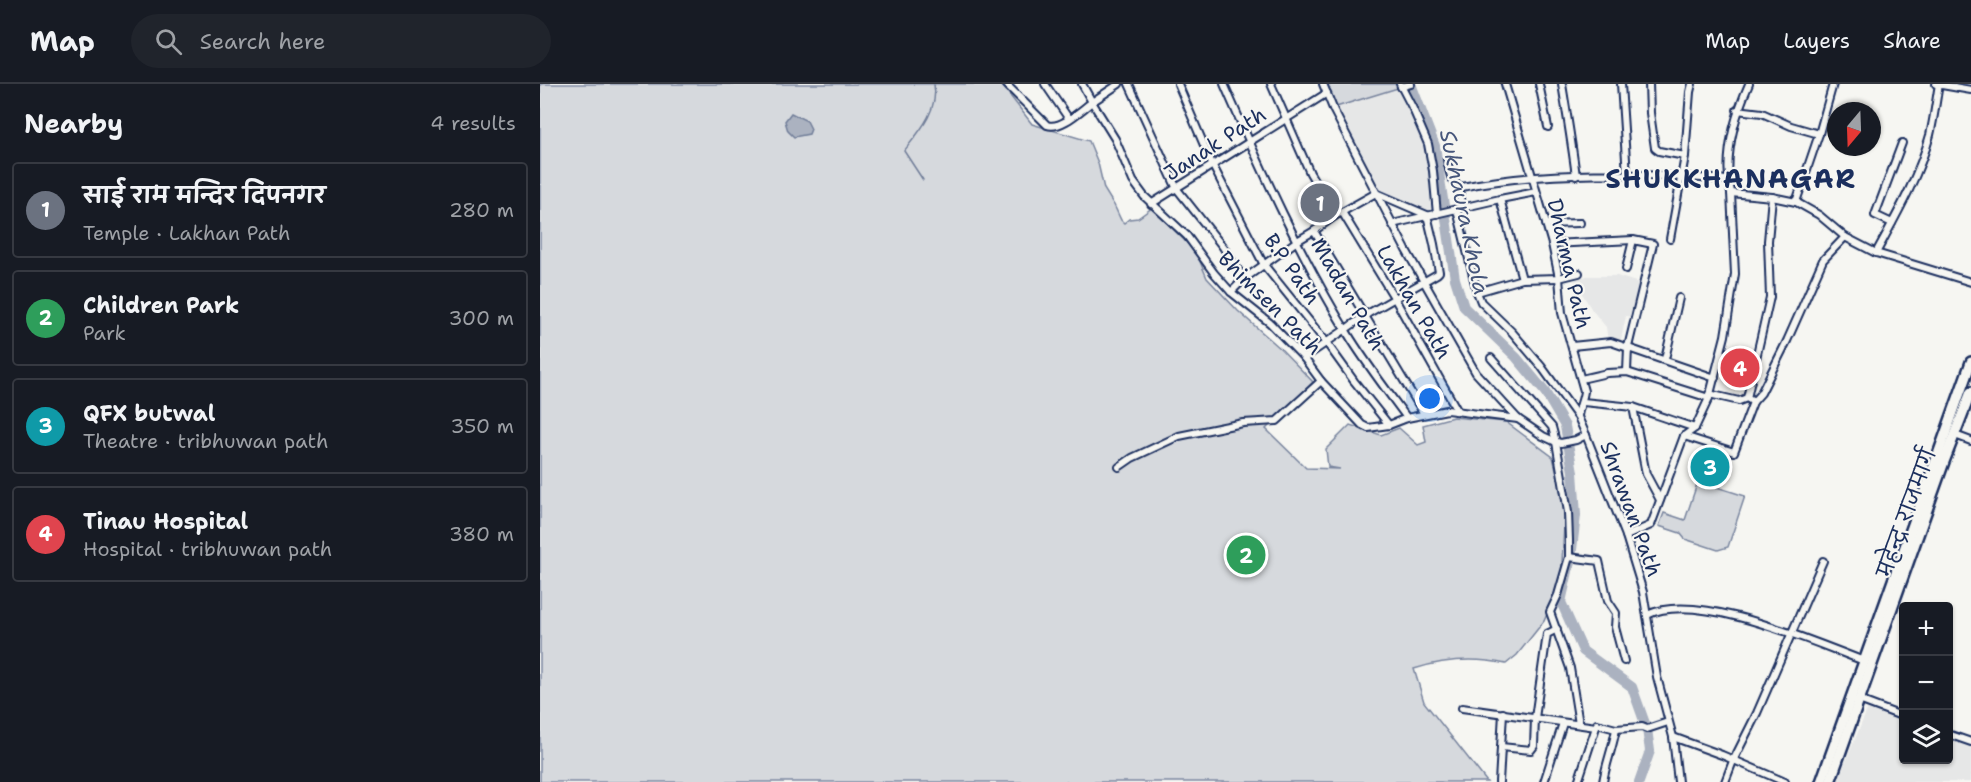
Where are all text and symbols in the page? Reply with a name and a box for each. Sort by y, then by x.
search box [131,14,551,68]
text: Map [30,22,95,60]
icon: search [152,25,185,58]
text: Search here [200,27,325,56]
text: Map [1705,27,1750,55]
text: Layers [1783,27,1850,55]
text: Share [1883,27,1941,55]
street label: Janak Path [1159,101,1271,187]
north arrow [1827,102,1881,156]
text: Nearby [24,106,123,141]
text: 4 results [430,110,516,136]
water label: Sukhaura Khola [1433,127,1496,297]
district label: SHUKKHANAGAR [1605,160,1857,197]
pin: 1 [1300,180,1340,226]
text: साई राम मन्दिर दिपनगर [83,181,326,210]
street label: Dharma Path [1540,196,1598,332]
text: 1 [41,197,50,223]
text: 280 m [449,197,514,223]
text: Temple · Lakhan Path [83,220,291,246]
street label: B.P Path [1257,228,1327,310]
street label: Madan Path [1305,233,1391,355]
street label: Lakhan Path [1370,240,1458,364]
street label: Bhimsen Path [1212,245,1328,361]
text: Children Park [83,291,239,320]
text: 2 [39,305,53,331]
text: 300 m [448,305,514,331]
text: Park [83,320,126,346]
pin: 4 [1720,346,1760,390]
your location [1415,384,1444,413]
text: QFX butwal [83,399,215,428]
text: 3 [39,413,53,439]
text: 350 m [450,413,514,439]
text: Theatre · tribhuwan path [83,428,328,454]
street label: Shrawan Path [1594,437,1668,581]
street label: महेन्द्र राजमार्ग [1867,442,1944,582]
pin: 3 [1690,444,1730,490]
text: Tinau Hospital [83,507,248,536]
text: 4 [39,521,53,547]
text: 380 m [449,521,514,547]
pin: 2 [1226,532,1266,578]
text: Hospital · tribhuwan path [83,536,332,562]
map controls [1899,602,1953,764]
button: + [1899,602,1953,656]
button: − [1899,656,1953,710]
button: layers [1899,710,1953,764]

